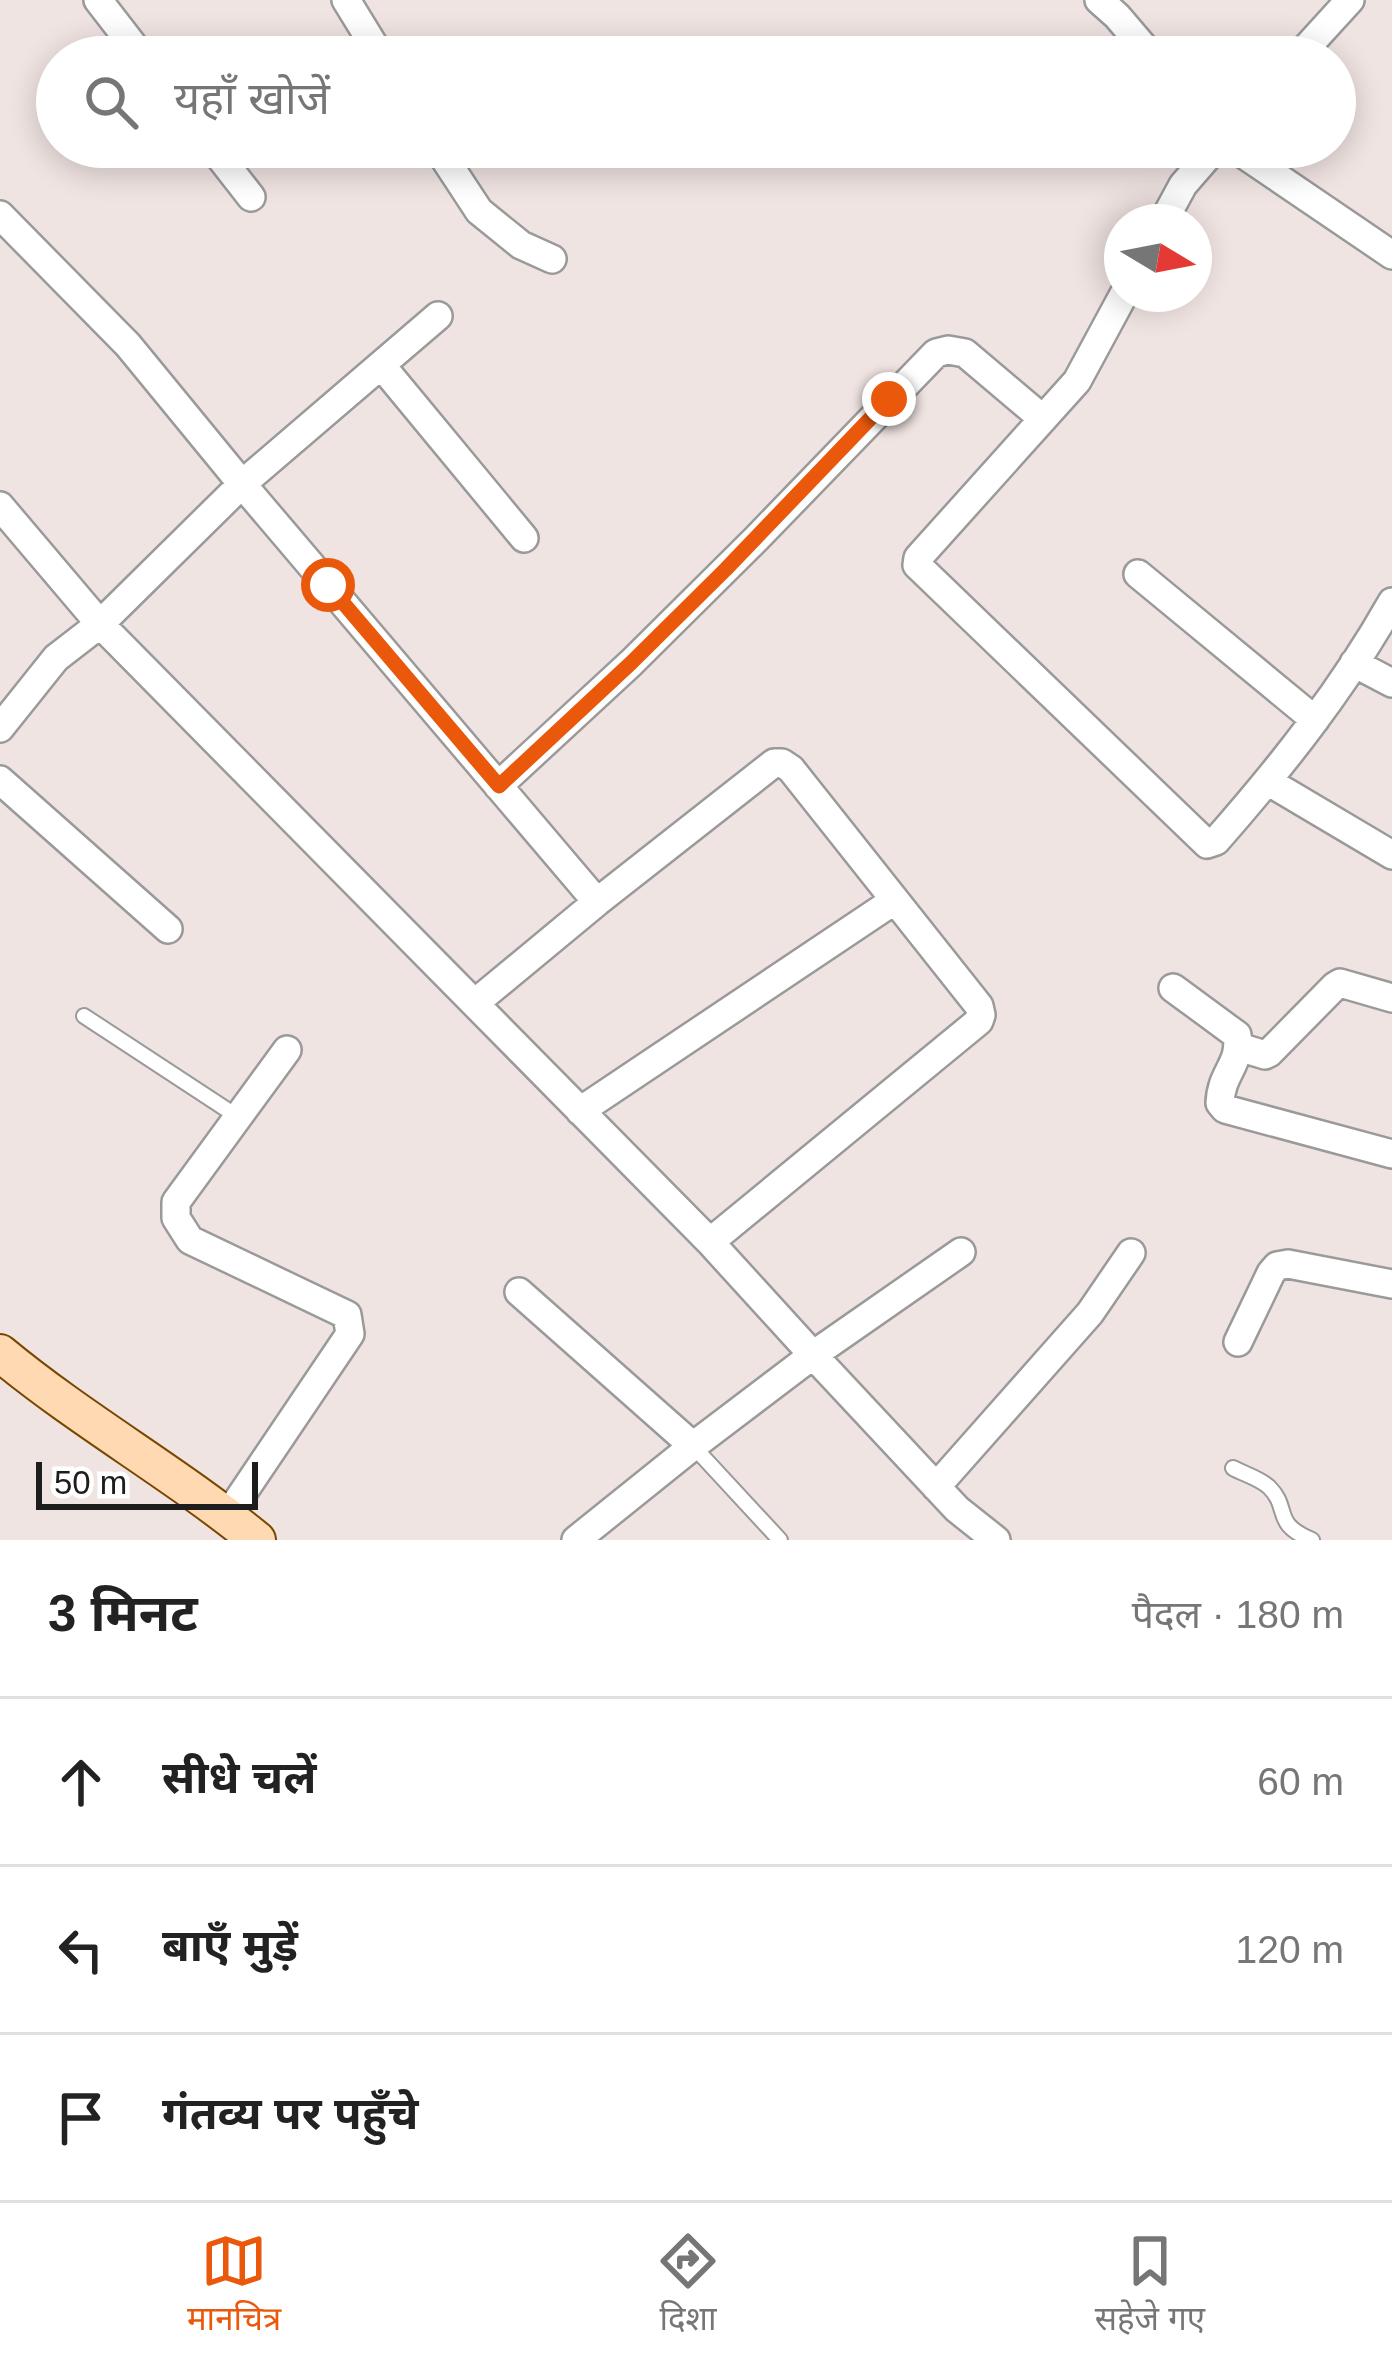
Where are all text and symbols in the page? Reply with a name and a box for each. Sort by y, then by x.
search box [36,36,1356,168]
icon: search [78,69,144,135]
text: यहाँ खोजें [174,73,330,124]
north arrow [1104,204,1212,312]
route end [862,372,916,426]
route start [301,558,355,612]
scale bar [36,1456,258,1509]
text: 50 m [54,1464,127,1501]
text: 3 मिनट [48,1585,198,1642]
text: पैदल · 180 m [1132,1593,1344,1636]
icon: ahead [48,1749,114,1815]
text: सीधे चलें [162,1752,316,1803]
text: 60 m [1257,1760,1344,1803]
icon: left [48,1917,114,1983]
text: बाएँ मुड़ें [162,1920,298,1971]
text: 120 m [1236,1928,1344,1971]
icon: arrive [48,2085,114,2151]
text: गंतव्य पर पहुँचे [162,2088,418,2139]
tab: मानचित्र [187,2228,281,2343]
tab: दिशा [655,2228,721,2343]
tab: सहेजे गए [1095,2228,1205,2343]

